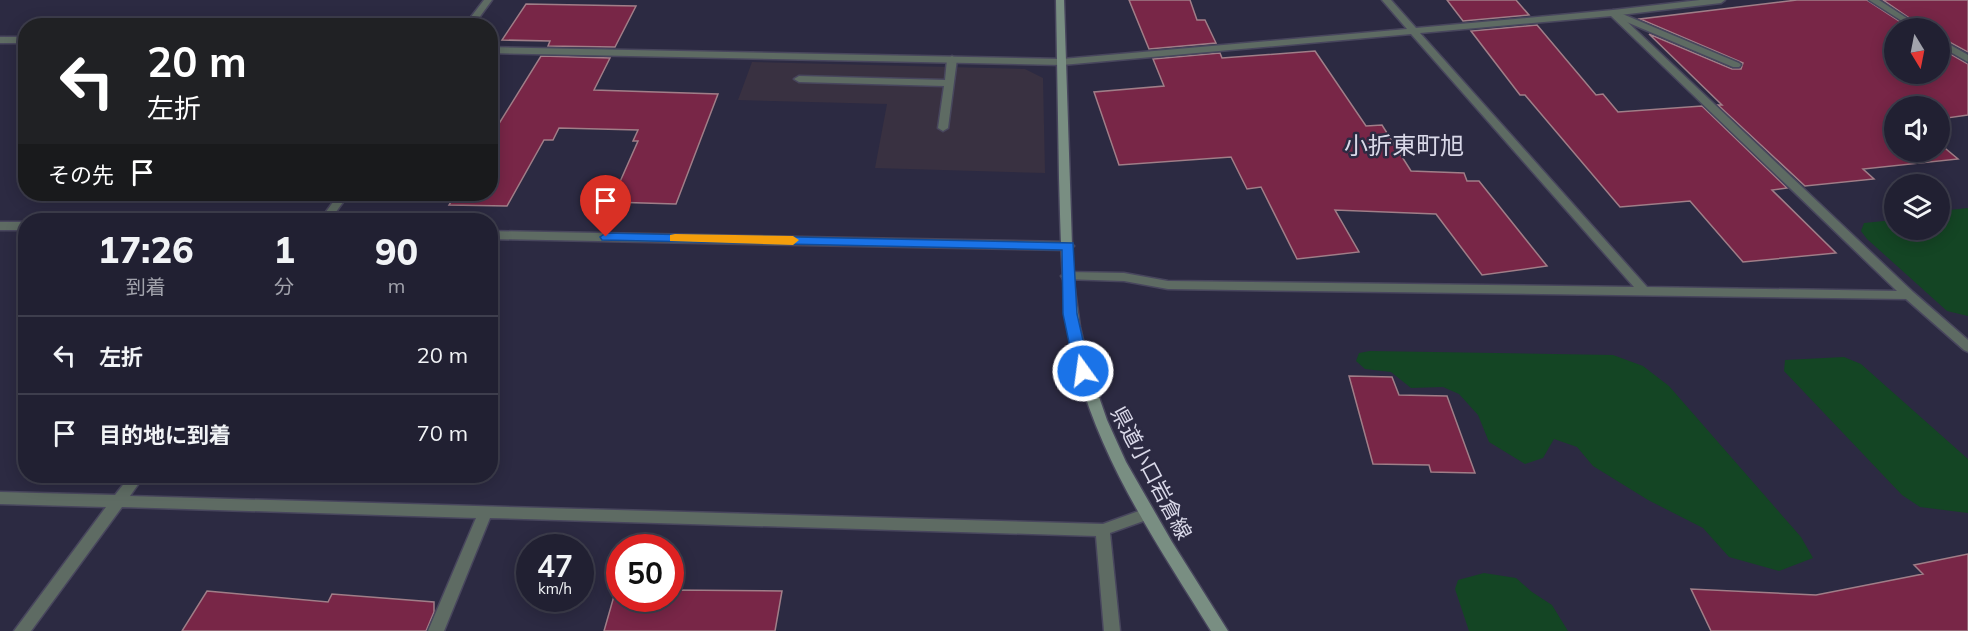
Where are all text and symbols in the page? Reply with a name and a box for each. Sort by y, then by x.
north arrow [1884,18,1950,84]
map controls [1884,18,1950,240]
text: 20 m [147,35,247,88]
icon: left [48,42,126,120]
text: 左折 [147,91,201,125]
button: sound [1884,96,1950,162]
district label: 小折東町旭 [1344,130,1464,160]
icon: arrive [126,156,159,189]
text: その先 [48,161,114,189]
button: layers [1884,174,1950,240]
pin [580,175,631,237]
icon: arrive [589,184,622,217]
text: 17:26 [98,227,194,272]
text: 1 [273,227,295,272]
text: 90 [375,229,418,274]
text: m [388,273,405,298]
text: 到着 [126,274,166,299]
text: 分 [274,274,294,299]
icon: left [48,339,81,372]
position arrow [1051,339,1115,403]
text: 20 m [417,341,468,369]
text: 左折 [99,343,143,371]
street label: 県道小口岩倉線 [1106,402,1198,544]
icon: arrive [48,417,81,450]
text: 70 m [417,419,468,447]
text: 目的地に到着 [99,421,231,449]
speed limit sign: 50 [606,534,684,612]
text: 47 [537,547,573,585]
text: km/h [538,579,572,598]

